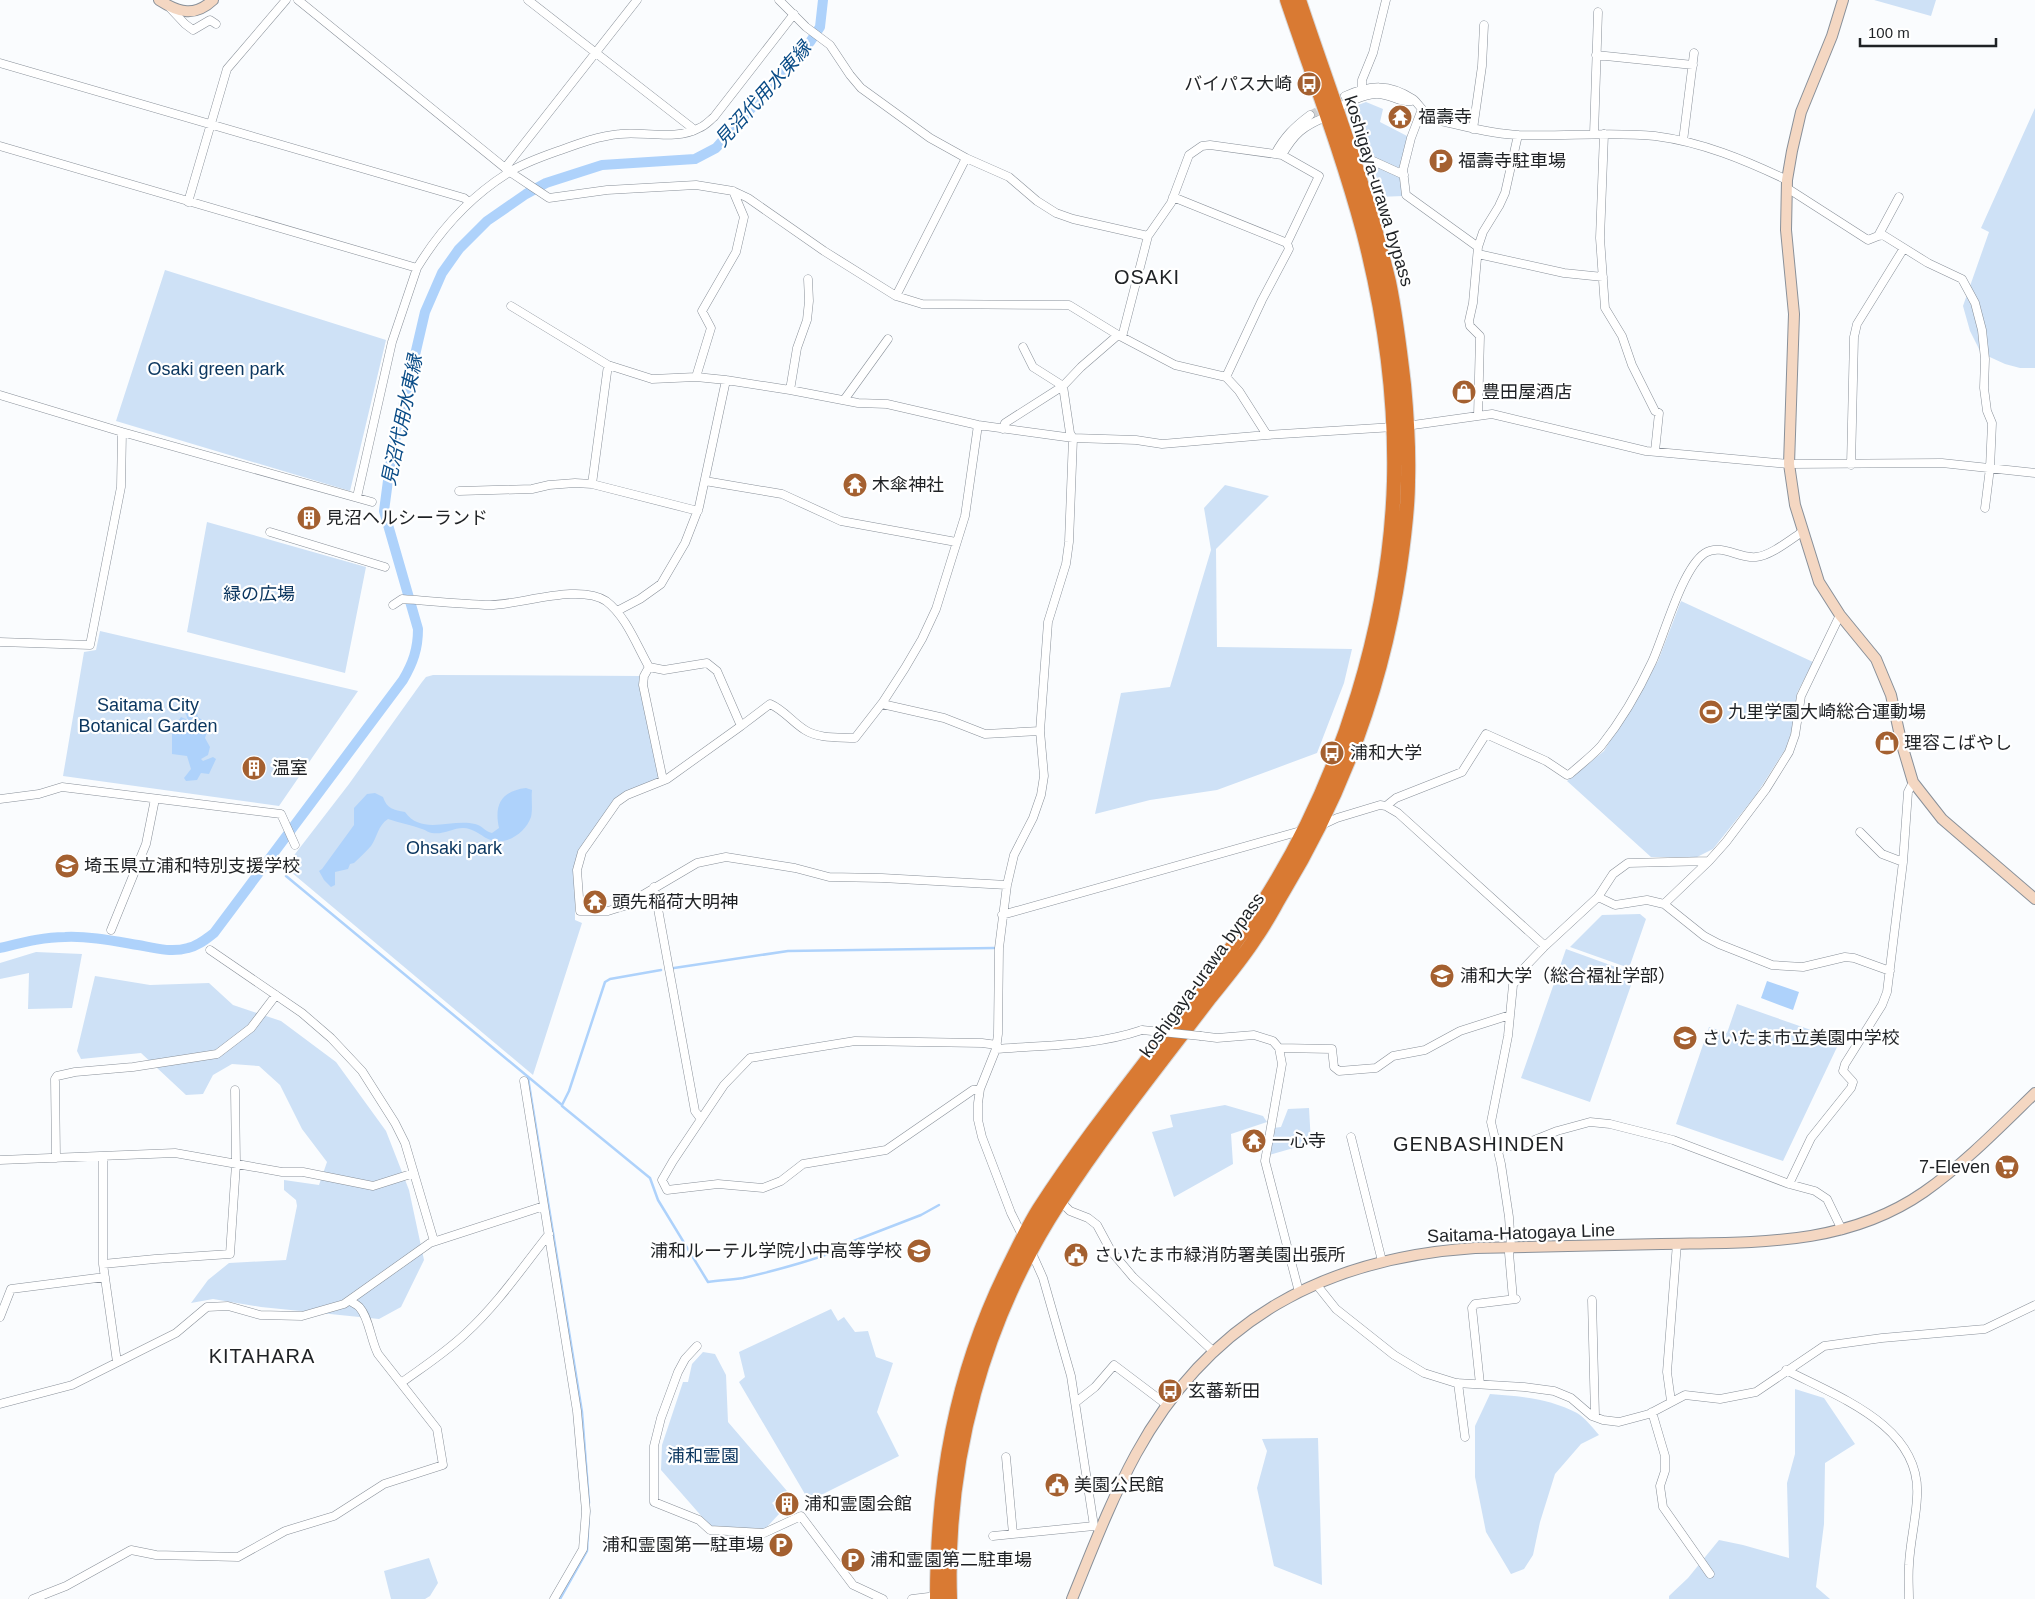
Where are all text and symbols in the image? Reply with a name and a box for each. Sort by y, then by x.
scale bar [1860,15,1996,47]
text: 100 m [1868,24,1910,41]
water label: 見沼代用水東縁 [711,36,817,150]
bus stop icon: バイパス大崎 [1296,71,1322,97]
place label: バイパス大崎 [1184,74,1292,94]
street label: koshigaya-urawa bypass [1340,93,1418,289]
temple icon: 福壽寺 [1387,104,1413,130]
place label: 福壽寺 [1418,107,1472,127]
parking icon: 福壽寺駐車場 [1428,148,1454,174]
place label: 福壽寺駐車場 [1458,151,1566,171]
district label: OSAKI [1114,266,1180,288]
water label: 見沼代用水東縁 [378,351,427,487]
park label: Osaki green park [147,359,286,379]
shop icon: 豊田屋酒店 [1451,379,1477,405]
place label: 豊田屋酒店 [1482,382,1572,402]
temple icon: 木傘神社 [842,472,868,498]
place label: 木傘神社 [872,475,944,495]
building icon: 見沼ヘルシーランド [296,505,322,531]
place label: 見沼ヘルシーランド [326,508,488,528]
park label: 緑の広場 [223,584,295,604]
park label: Saitama City Botanical Garden [78,695,218,736]
sports icon: 九里学園大崎総合運動場 [1698,699,1724,725]
place label: 九里学園大崎総合運動場 [1728,702,1926,722]
shop icon: 理容こばやし [1874,730,1900,756]
place label: 理容こばやし [1904,733,2012,753]
bus stop icon: 浦和大学 [1319,740,1345,766]
place label: 浦和大学 [1350,743,1422,763]
building icon: 温室 [241,755,267,781]
place label: 温室 [272,758,308,778]
park label: Ohsaki park [406,838,503,858]
school or university icon: 埼玉県立浦和特別支援学校 [54,853,80,879]
place label: 埼玉県立浦和特別支援学校 [84,856,300,876]
temple icon: 頭先稲荷大明神 [582,889,608,915]
street label: koshigaya-urawa bypass [1136,889,1268,1061]
place label: 頭先稲荷大明神 [612,892,738,912]
school or university icon: 浦和大学（総合福祉学部） [1429,963,1455,989]
place label: 浦和大学（総合福祉学部） [1460,966,1676,986]
school or university icon: さいたま市立美園中学校 [1672,1025,1698,1051]
place label: さいたま市立美園中学校 [1702,1028,1899,1048]
temple icon: 一心寺 [1241,1128,1267,1154]
place label: 一心寺 [1272,1131,1326,1151]
district label: GENBASHINDEN [1393,1133,1565,1155]
supermarket icon: 7-Eleven [1994,1154,2020,1180]
place label: 7-Eleven [1919,1157,1990,1177]
street label: Saitama-Hatogaya Line [1427,1220,1615,1246]
school or university icon: 浦和ルーテル学院小中高等学校 [906,1238,932,1264]
place label: 浦和ルーテル学院小中高等学校 [650,1241,902,1261]
public building icon: さいたま市緑消防署美園出張所 [1063,1242,1089,1268]
place label: さいたま市緑消防署美園出張所 [1094,1245,1345,1265]
district label: KITAHARA [209,1345,315,1367]
bus stop icon: 玄蕃新田 [1157,1378,1183,1404]
place label: 玄蕃新田 [1188,1381,1260,1401]
park label: 浦和霊園 [667,1446,739,1466]
public building icon: 美園公民館 [1044,1472,1070,1498]
place label: 美園公民館 [1074,1475,1164,1495]
building icon: 浦和霊園会館 [774,1491,800,1517]
place label: 浦和霊園会館 [804,1494,912,1514]
parking icon: 浦和霊園第一駐車場 [768,1532,794,1558]
place label: 浦和霊園第一駐車場 [602,1535,764,1555]
parking icon: 浦和霊園第二駐車場 [840,1547,866,1573]
place label: 浦和霊園第二駐車場 [870,1550,1032,1570]

